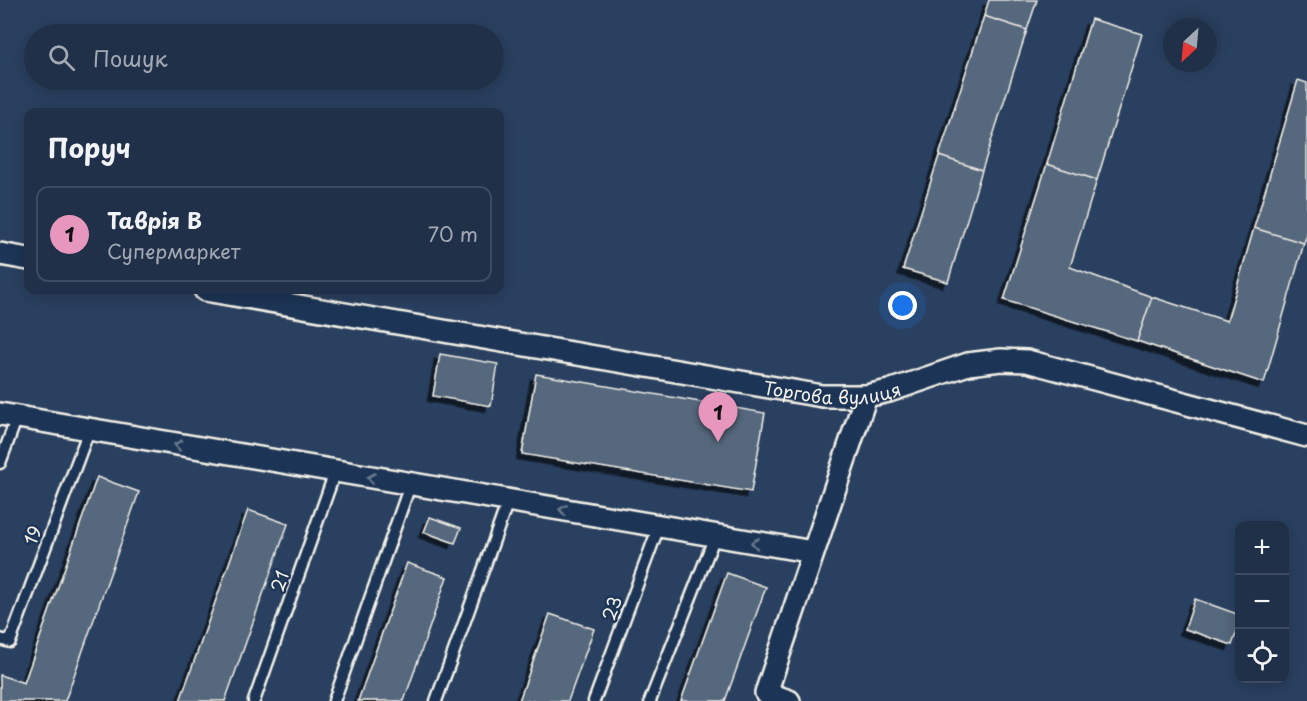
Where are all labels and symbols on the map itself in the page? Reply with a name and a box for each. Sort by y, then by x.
north arrow [1163,18,1217,72]
your location [888,291,917,320]
street label: Торгова вулиця [762,373,904,410]
pin: 1 [698,392,738,442]
one-way arrow [174,439,184,452]
one-way arrow [366,472,376,485]
one-way arrow [558,505,568,517]
street label: 19 [16,522,48,548]
one-way arrow [751,537,760,549]
street label: 21 [263,567,295,595]
street label: 23 [594,592,628,624]

